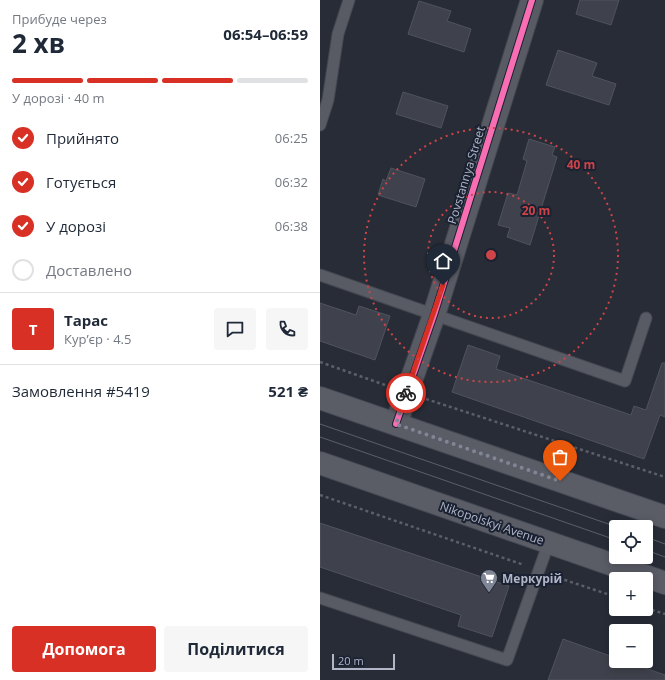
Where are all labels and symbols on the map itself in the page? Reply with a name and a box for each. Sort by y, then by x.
street label: Povstannya Street [443,124,489,226]
text: 40 m [567,156,595,173]
text: 20 m [522,202,550,219]
pin [426,244,460,285]
centre of rings [484,248,498,262]
courier [386,373,426,413]
pin [543,440,577,481]
street label: Nikopolskyi Avenue [438,497,547,549]
supermarket icon: Меркурій [479,568,499,593]
place label: Меркурій [502,570,562,587]
scale bar [332,652,395,671]

